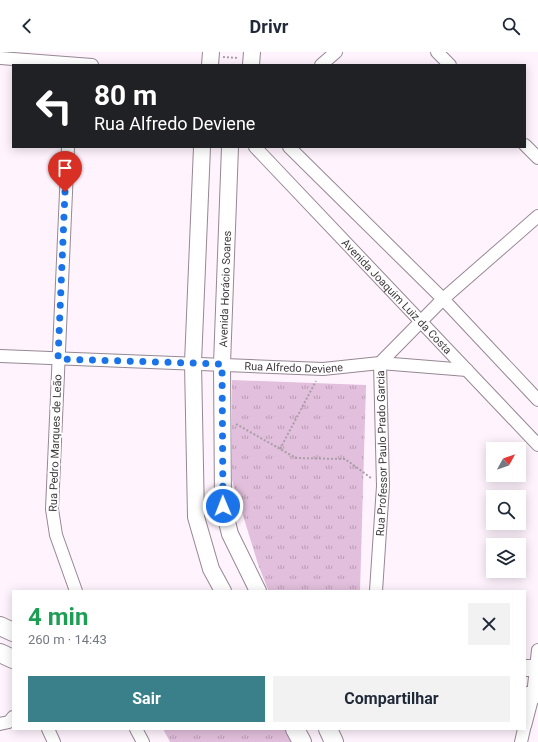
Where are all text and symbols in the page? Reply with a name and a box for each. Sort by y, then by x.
icon: back [16,15,38,37]
icon: search [500,15,522,37]
text: Drivr [250,16,288,37]
text: 80 m [94,79,157,112]
icon: left [28,80,80,132]
text: Rua Alfredo Deviene [94,113,255,134]
pin [48,151,82,192]
icon: arrive [54,157,76,179]
street label: Avenida Horácio Soares [217,230,234,348]
street label: Avenida Joaquim Luiz da Costa [339,236,454,357]
street label: Rua Alfredo Deviene [244,360,344,376]
street label: Rua Professor Paulo Prado Garcia [374,370,390,537]
street label: Rua Pedro Marques de Leão [47,374,64,512]
north arrow [486,442,526,482]
map controls [486,442,526,578]
position arrow [202,485,244,527]
button: search [486,490,526,530]
button: layers [486,538,526,578]
text: 4 min [28,603,88,631]
button: close [468,603,510,645]
text: 260 m · 14:43 [28,632,107,647]
button: Sair [28,676,265,722]
button: Compartilhar [273,676,510,722]

